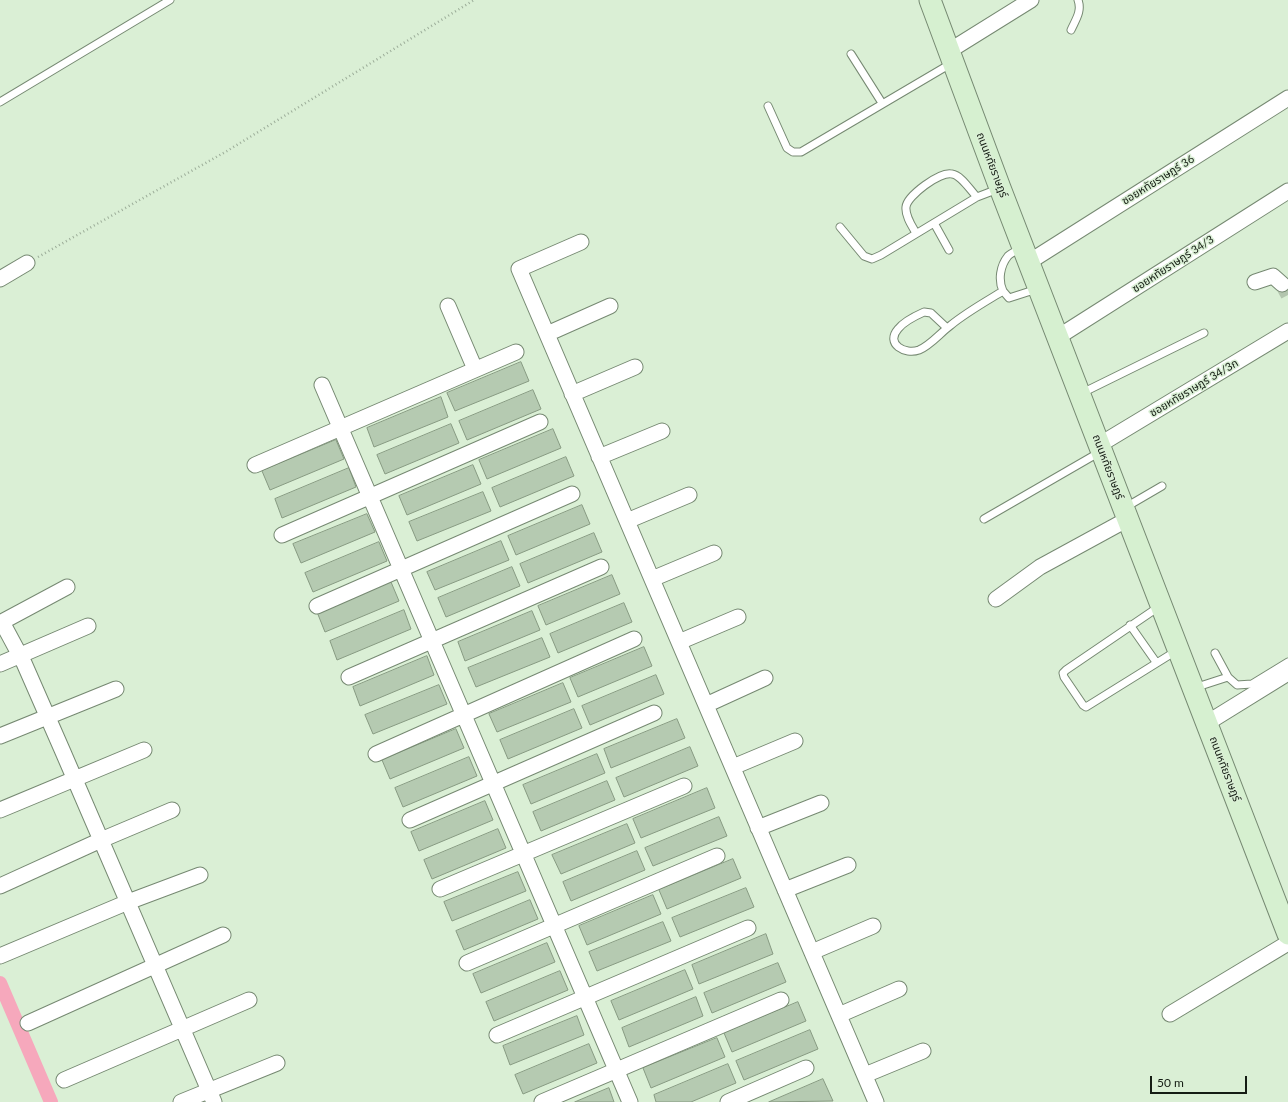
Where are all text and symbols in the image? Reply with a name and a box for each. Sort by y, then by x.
street label: ถนนหทัยราษฎร์ [974,131,1010,199]
street label: ซอยหทัยราษฎร์ 36 [1119,152,1197,208]
street label: ซอยหทัยราษฎร์ 34/3 [1130,233,1216,295]
street label: ซอยหทัยราษฎร์ 34/3ก [1147,356,1241,420]
street label: ถนนหทัยราษฎร์ [1090,433,1126,501]
street label: ถนนหทัยราษฎร์ [1207,735,1243,803]
scale bar [1152,1068,1249,1094]
text: 50 m [1157,1075,1184,1090]

